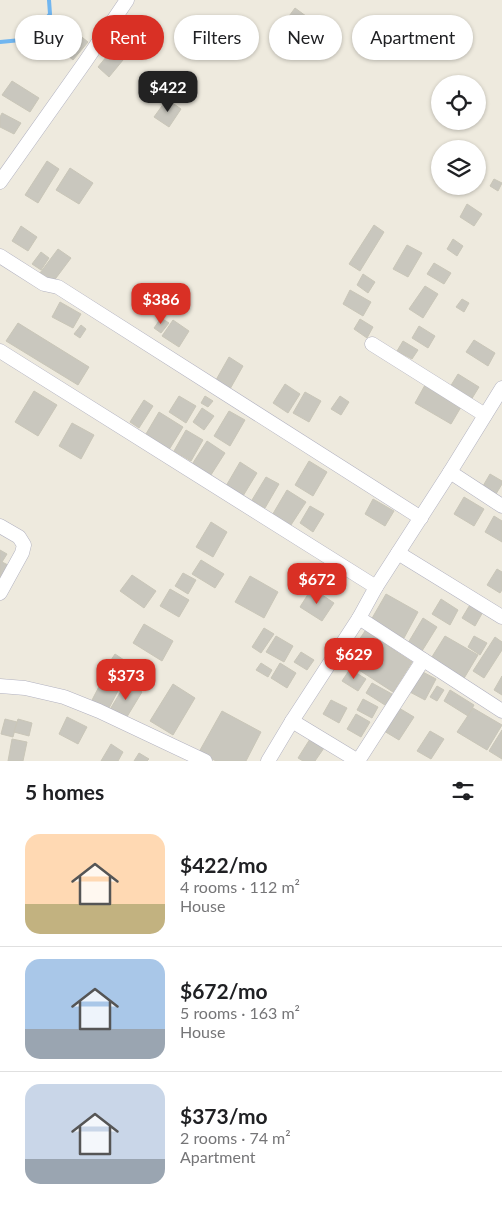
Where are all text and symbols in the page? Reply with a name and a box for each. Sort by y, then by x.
chip: Buy [15,15,82,60]
chip: Rent [92,15,164,60]
chip: Filters [174,15,259,60]
chip: New [269,15,342,60]
chip: Apartment [352,15,473,60]
pin: $422 [138,70,198,113]
map controls [431,75,486,195]
button: locate [431,75,486,130]
text: $422 [149,77,187,96]
button: layers [431,140,486,195]
pin: $386 [131,282,191,325]
text: $386 [142,289,180,308]
pin: $672 [287,562,347,605]
text: $672 [298,569,336,588]
pin: $629 [324,638,384,680]
text: $629 [335,644,373,663]
pin: $373 [96,658,156,701]
text: $373 [107,665,145,684]
icon: filters [449,777,477,805]
text: 5 homes [25,779,104,804]
text: $422/mo [180,852,268,877]
icon: home [65,854,125,914]
text: 4 rooms · 112 m² [180,877,300,896]
text: House [180,896,225,915]
text: $672/mo [180,978,268,1003]
icon: home [65,979,125,1039]
text: 5 rooms · 163 m² [180,1003,300,1022]
text: House [180,1022,225,1041]
text: $373/mo [180,1103,268,1128]
icon: home [65,1104,125,1164]
text: 2 rooms · 74 m² [180,1128,291,1147]
text: Apartment [180,1147,255,1166]

